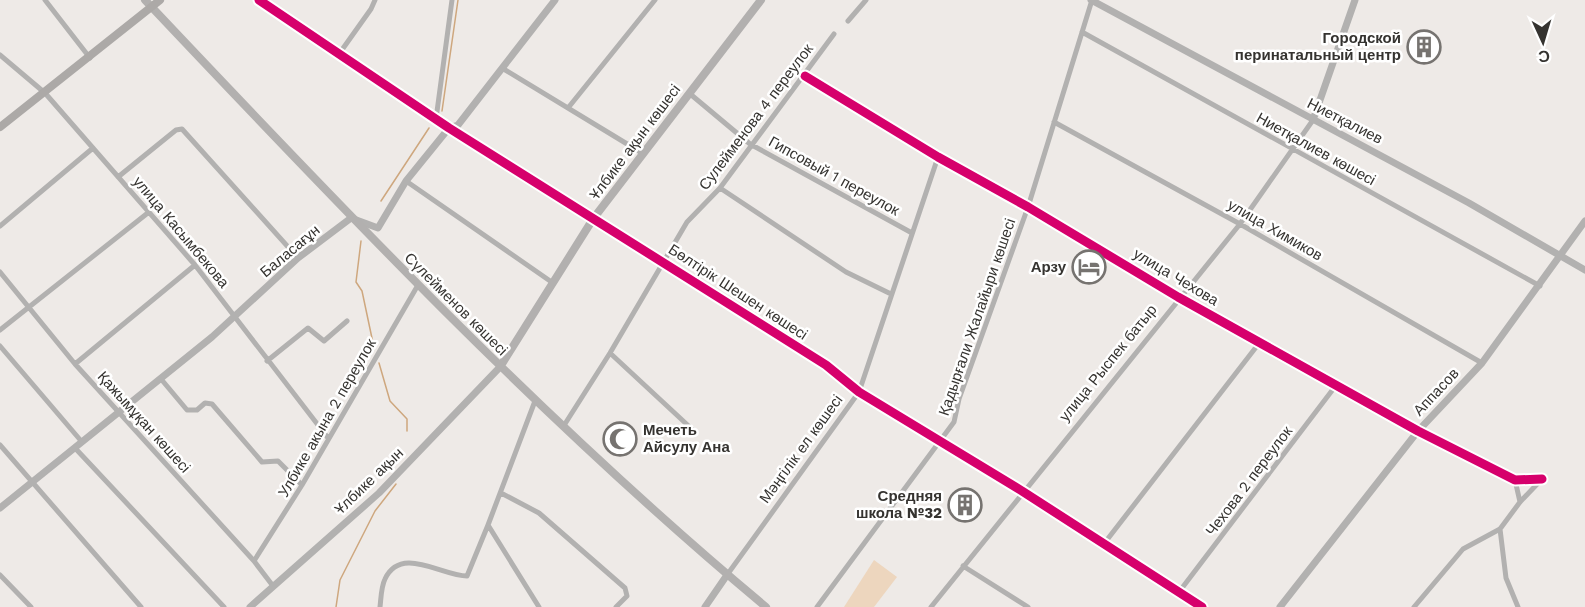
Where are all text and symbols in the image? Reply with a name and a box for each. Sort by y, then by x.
north arrow [1513,12,1573,72]
place label: Городской перинатальный центр [1235,29,1401,64]
building icon: Городской перинатальный центр [1406,29,1442,65]
street label: Сулейменова 4 переулок [695,40,817,194]
text: С [1537,47,1550,66]
street label: Ұлбике ақын көшесі [586,81,684,203]
street label: Ниетқалиев [1304,94,1386,148]
street label: Ниетқалиев көшесі [1253,109,1379,189]
street label: Гипсовый 1 переулок [765,133,903,220]
street label: улица Касымбекова [129,173,233,292]
street label: улица Химиков [1224,196,1326,264]
street label: Қадырғали Жалайыри көшесі [935,216,1019,418]
street label: Баласағұн [256,221,324,281]
street label: Бөлтірік Шешен көшесі [665,240,811,344]
street label: улица Чехова [1130,245,1222,310]
street label: Сүлейменов көшесі [401,249,511,359]
hotel icon: Арзу [1071,249,1107,285]
place label: Арзу [1031,258,1067,276]
street label: улица Рыспек батыр [1055,301,1161,425]
street label: Улбике акына 2 переулок [274,335,380,500]
street label: Аппасов [1409,364,1463,420]
street label: Қажымұқан көшесі [94,368,194,476]
street label: Мәңгілік ел көшесі [756,391,846,507]
mosque icon: Мечеть Айсулу Ана [602,421,638,457]
place label: Мечеть Айсулу Ана [643,421,730,456]
street label: Чехова 2 переулок [1202,422,1296,539]
street label: Ұлбике ақын [331,444,407,518]
place label: Средняя школа №32 [856,487,942,522]
building icon: Средняя школа №32 [947,487,983,523]

